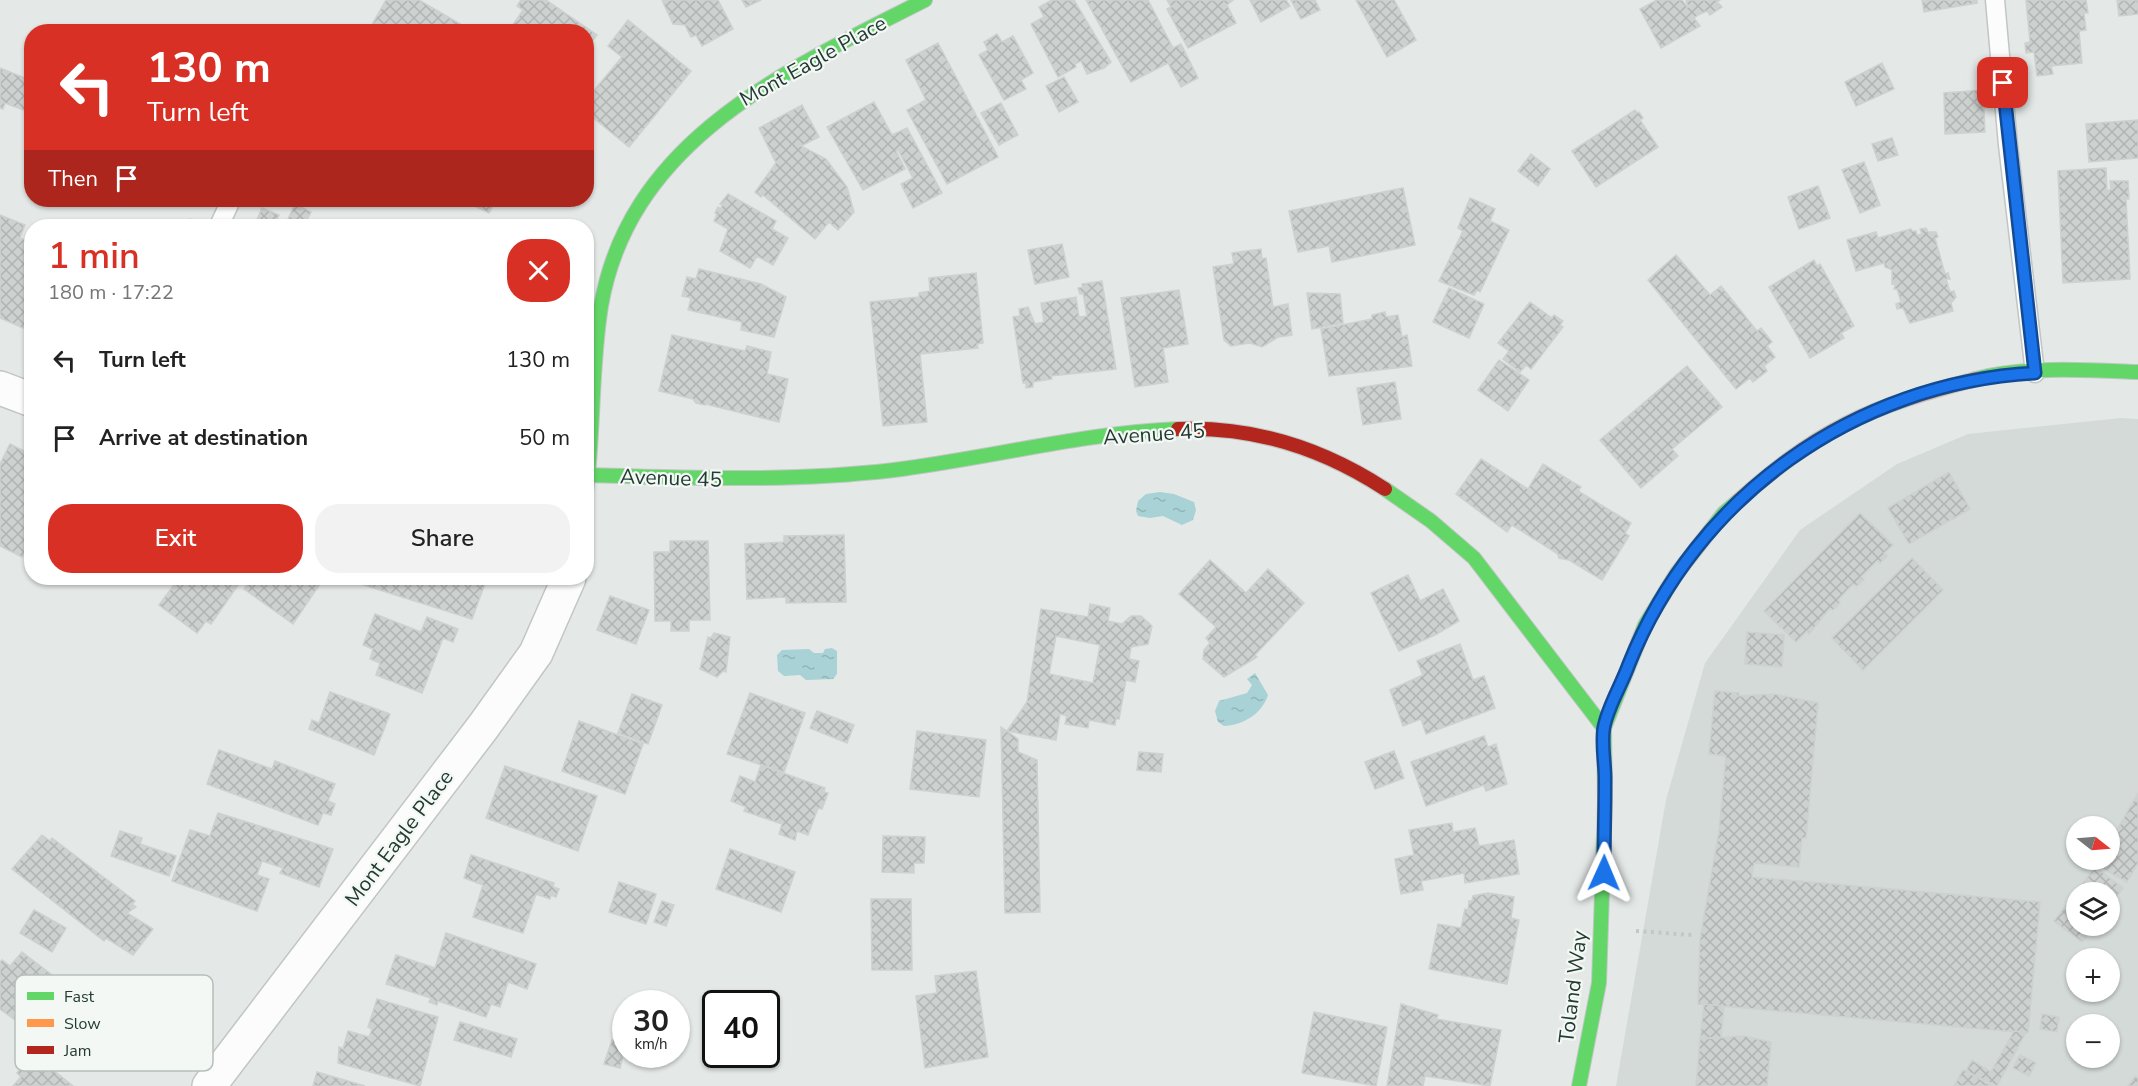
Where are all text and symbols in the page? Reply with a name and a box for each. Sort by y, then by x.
street label: Mont Eagle Place [735,9,891,113]
text: 130 m [147,40,271,97]
icon: left [48,48,126,126]
pin [1977,57,2028,108]
icon: arrive [1986,66,2019,99]
text: Turn left [147,94,248,131]
icon: arrive [110,162,143,195]
text: Then [48,164,98,194]
text: 1 min [48,232,140,281]
button: close [507,239,570,302]
text: 180 m · 17:22 [48,279,174,306]
icon: left [48,344,81,377]
text: Turn left [99,345,186,375]
text: 130 m [506,345,570,375]
street label: Avenue 45 [1102,416,1206,452]
icon: arrive [48,422,81,455]
text: Arrive at destination [99,423,308,453]
text: 50 m [519,423,570,453]
street label: Avenue 45 [620,462,722,494]
button: Exit [48,504,303,573]
button: Share [315,504,570,573]
street label: Mont Eagle Place [339,764,459,912]
north arrow [2066,816,2120,870]
map controls [2066,816,2120,1068]
position arrow [1572,841,1636,905]
button: layers [2066,882,2120,936]
street label: Toland Way [1552,929,1594,1045]
button: + [2066,948,2120,1002]
legend [15,975,213,1071]
text: Fast [64,986,95,1008]
speed limit sign: 40 [702,990,780,1068]
text: 30 [633,1001,669,1042]
text: Slow [64,1013,101,1035]
button: − [2066,1014,2120,1068]
text: km/h [634,1034,668,1054]
text: Jam [63,1040,91,1062]

